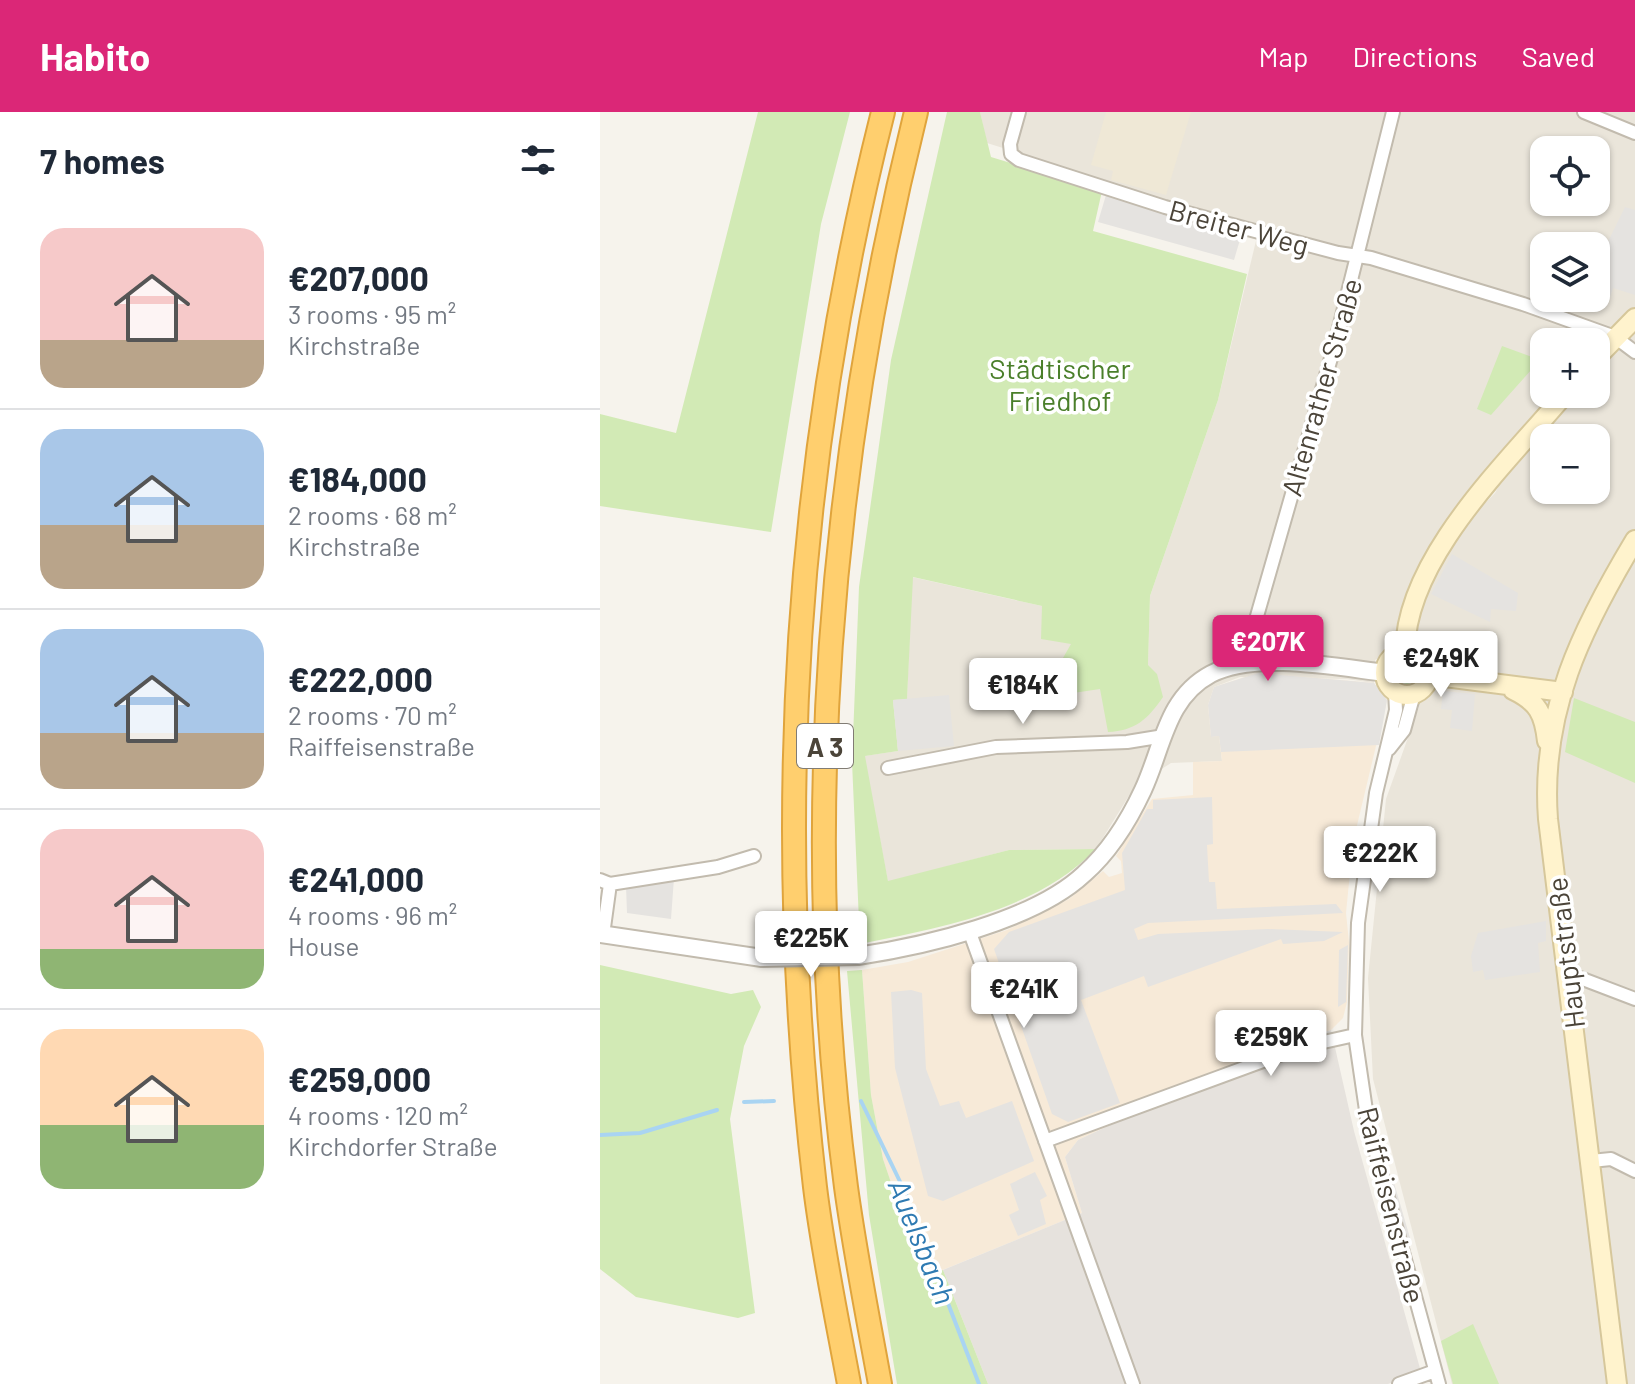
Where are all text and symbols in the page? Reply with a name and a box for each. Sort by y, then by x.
text: Habito [40,33,150,79]
text: Map [1259,39,1308,73]
text: Directions [1352,39,1478,73]
text: Saved [1522,39,1595,73]
map controls [1530,136,1610,504]
button: locate [1530,136,1610,216]
icon: filters [516,138,560,182]
text: 7 homes [40,140,165,181]
street label: Breiter Weg [1165,192,1313,262]
button: layers [1530,232,1610,312]
text: €207,000 [288,257,429,298]
icon: home [104,260,200,356]
street label: Altenrather Straße [1274,274,1368,500]
text: 3 rooms · 95 m² [288,298,456,329]
button: + [1530,328,1610,408]
text: Kirchstraße [288,329,420,360]
park label: Städtischer Friedhof [989,351,1131,417]
button: − [1530,424,1610,504]
text: €184,000 [288,458,427,499]
icon: home [104,461,200,557]
text: 2 rooms · 68 m² [288,499,457,530]
text: Kirchstraße [288,530,420,561]
pin: €207K [1212,615,1324,683]
text: €207K [1230,625,1306,656]
pin: €249K [1385,631,1497,699]
text: €249K [1403,641,1479,672]
text: €222,000 [288,658,433,699]
pin: €184K [967,658,1079,726]
icon: home [104,661,200,757]
text: €184K [987,668,1059,699]
text: 2 rooms · 70 m² [288,699,457,730]
road number: A 3 [797,724,853,768]
text: Raiffeisenstraße [288,730,475,761]
pin: €222K [1324,826,1436,894]
text: €222K [1342,836,1418,867]
text: €241,000 [288,858,424,899]
icon: home [104,861,200,957]
street label: Hauptstraße [1539,876,1591,1030]
text: 4 rooms · 96 m² [288,899,457,930]
pin: €225K [755,911,867,979]
text: €225K [773,921,849,952]
text: House [288,930,359,961]
pin: €241K [968,962,1080,1030]
text: €241K [989,972,1059,1003]
pin: €259K [1215,1010,1327,1078]
text: €259K [1233,1020,1309,1051]
text: €259,000 [288,1058,431,1099]
icon: home [104,1061,200,1157]
text: 4 rooms · 120 m² [288,1099,468,1130]
street label: Raiffeisenstraße [1351,1103,1433,1307]
text: Kirchdorfer Straße [288,1130,498,1161]
water label: Auelsbach [882,1173,964,1309]

